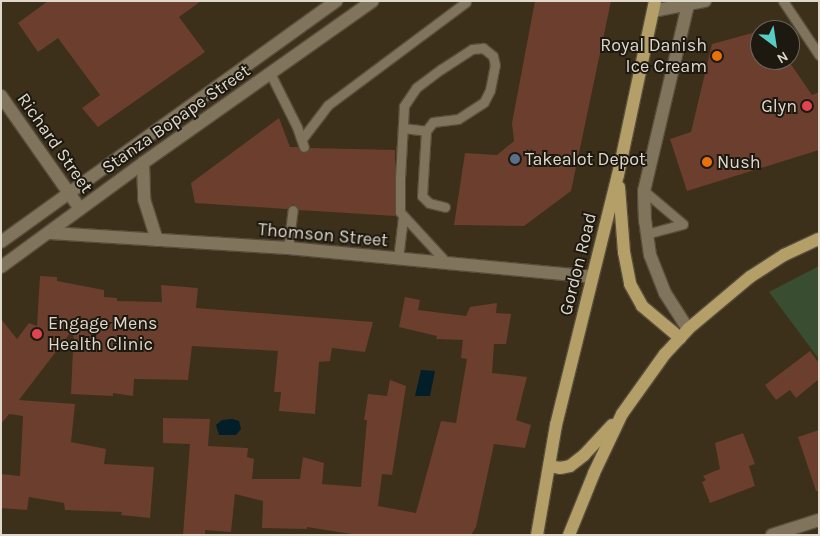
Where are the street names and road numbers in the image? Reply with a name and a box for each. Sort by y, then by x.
street label: Stanza Bopape Street [98,60,254,178]
street label: Richard Street [13,89,97,197]
street label: Gordon Road [555,210,601,318]
street label: Thomson Street [257,219,389,251]

